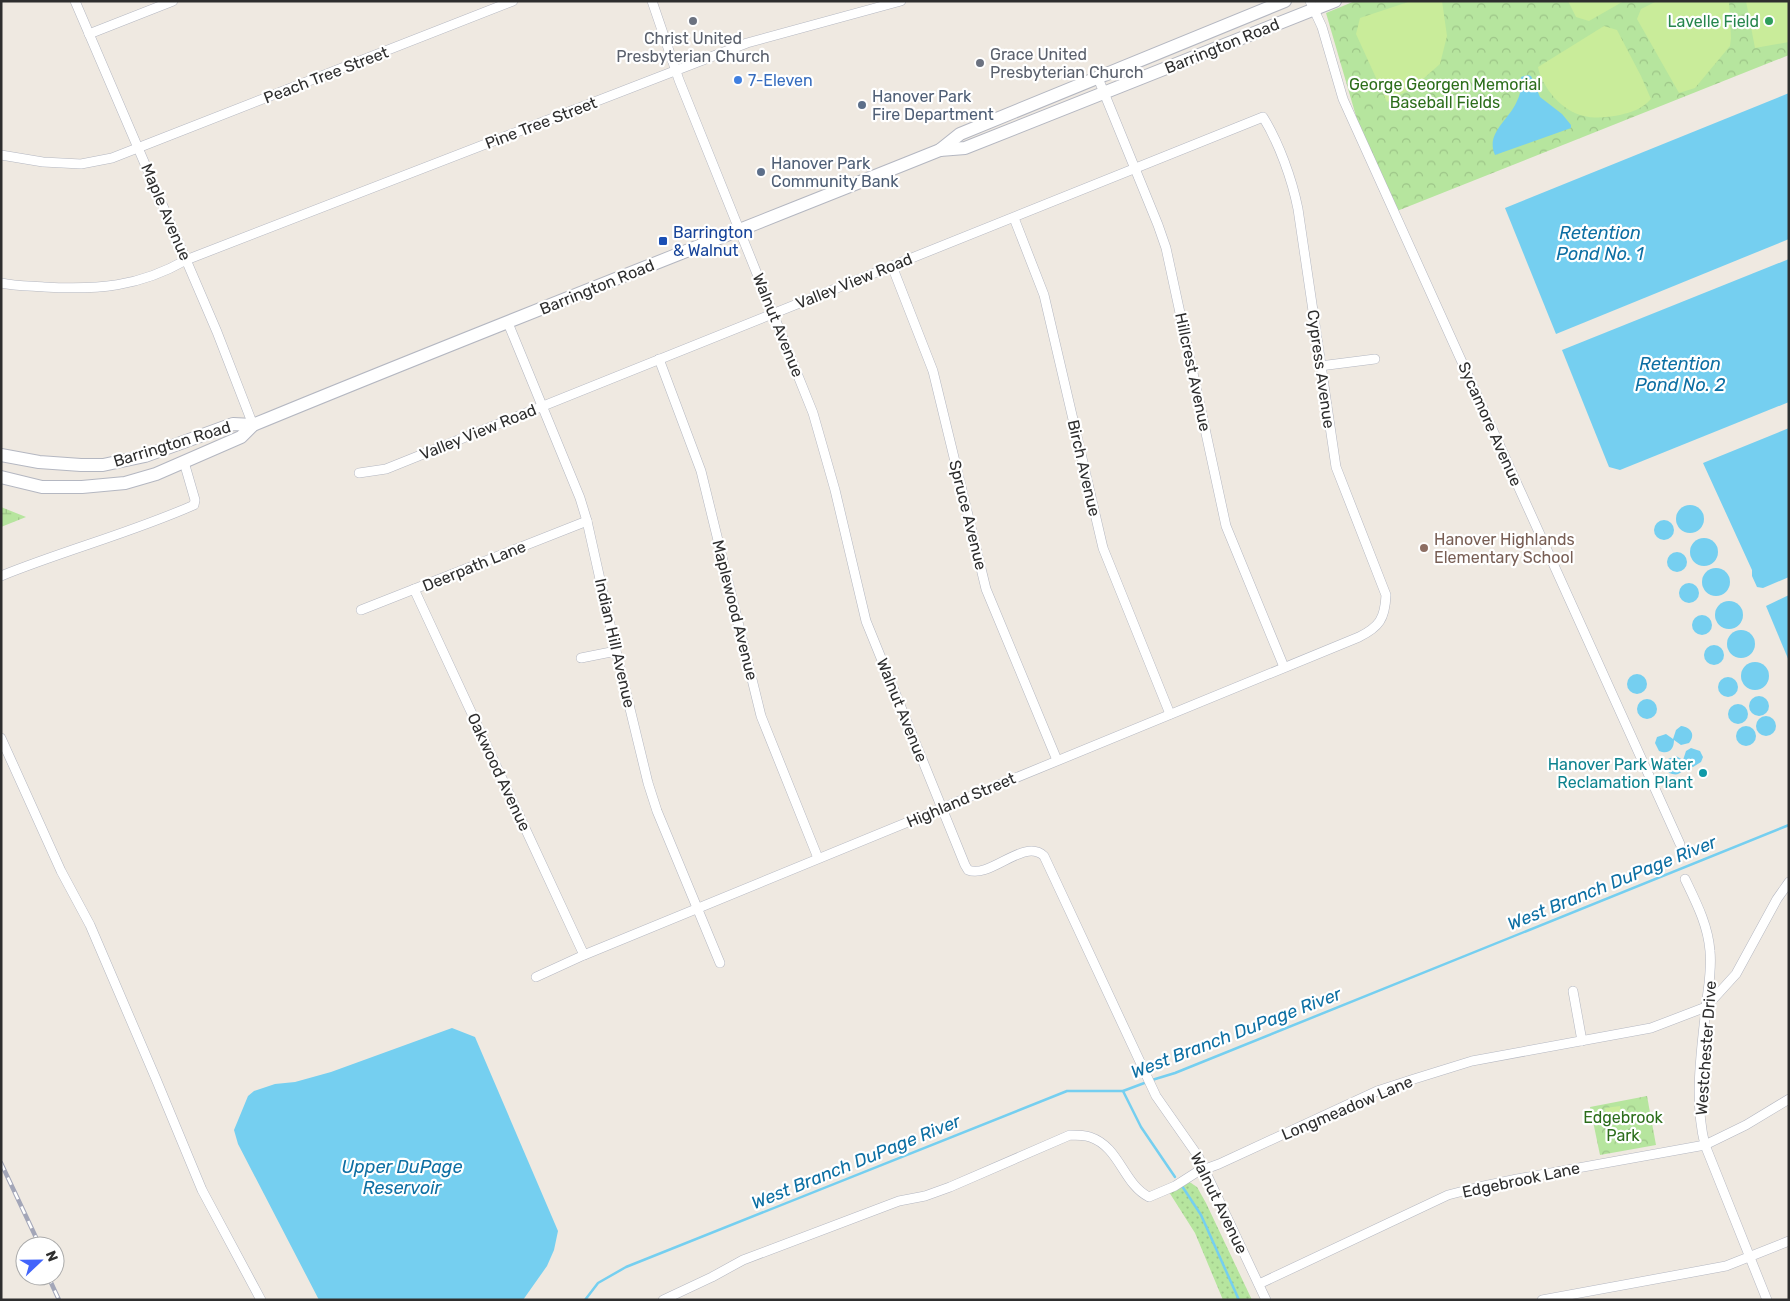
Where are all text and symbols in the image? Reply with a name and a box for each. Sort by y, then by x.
place label: Lavelle Field [1668,12,1759,31]
street label: Barrington Road [1162,14,1282,78]
marker: Christ United Presbyterian Church [687,15,699,27]
marker: Lavelle Field [1763,15,1775,27]
place label: Christ United Presbyterian Church [616,29,770,66]
street label: Peach Tree Street [261,42,391,108]
place label: Grace United Presbyterian Church [990,45,1144,82]
marker: Grace United Presbyterian Church [974,57,986,69]
place label: 7-Eleven [748,71,813,90]
marker: 7-Eleven [732,74,744,86]
park label: George Georgen Memorial Baseball Fields [1349,75,1541,112]
place label: Hanover Park Fire Department [872,87,994,124]
street label: Pine Tree Street [482,93,600,153]
marker: Hanover Park Fire Department [856,99,868,111]
place label: Hanover Park Community Bank [771,154,899,191]
street label: Maple Avenue [137,161,195,263]
marker: Hanover Park Community Bank [755,166,767,178]
water label: Retention Pond No. 1 [1556,222,1644,265]
place label: Barrington & Walnut [673,223,753,260]
marker: Barrington & Walnut [657,235,669,247]
street label: Valley View Road [793,249,915,313]
street label: Barrington Road [537,255,657,319]
street label: Walnut Avenue [749,270,807,380]
street label: Cypress Avenue [1303,308,1339,430]
street label: Hillcrest Avenue [1171,311,1215,433]
water label: Retention Pond No. 2 [1635,353,1726,396]
street label: Sycamore Avenue [1454,359,1526,489]
street label: Valley View Road [417,400,539,464]
street label: Barrington Road [111,417,233,471]
street label: Birch Avenue [1064,418,1104,518]
street label: Spruce Avenue [945,458,991,572]
place label: Hanover Highlands Elementary School [1434,530,1575,567]
street label: Deerpath Lane [420,537,528,595]
street label: Maplewood Avenue [708,538,762,682]
marker: Hanover Highlands Elementary School [1418,542,1430,554]
street label: Indian Hill Avenue [591,576,639,710]
street label: Walnut Avenue [873,655,931,765]
street label: Oakwood Avenue [463,710,535,834]
place label: Hanover Park Water Reclamation Plant [1548,755,1693,792]
marker: Hanover Park Water Reclamation Plant [1697,767,1709,779]
street label: Highland Street [904,768,1018,832]
water label: West Branch DuPage River [1504,830,1721,935]
street label: Westchester Drive [1692,980,1720,1116]
water label: West Branch DuPage River [1128,982,1345,1083]
street label: Longmeadow Lane [1279,1072,1415,1144]
park label: Edgebrook Park [1583,1108,1664,1145]
water label: West Branch DuPage River [748,1109,965,1214]
street label: Walnut Avenue [1186,1149,1252,1257]
water label: Upper DuPage Reservoir [341,1156,463,1199]
street label: Edgebrook Lane [1460,1158,1582,1202]
north arrow [15,1236,65,1286]
text: N [42,1248,61,1264]

